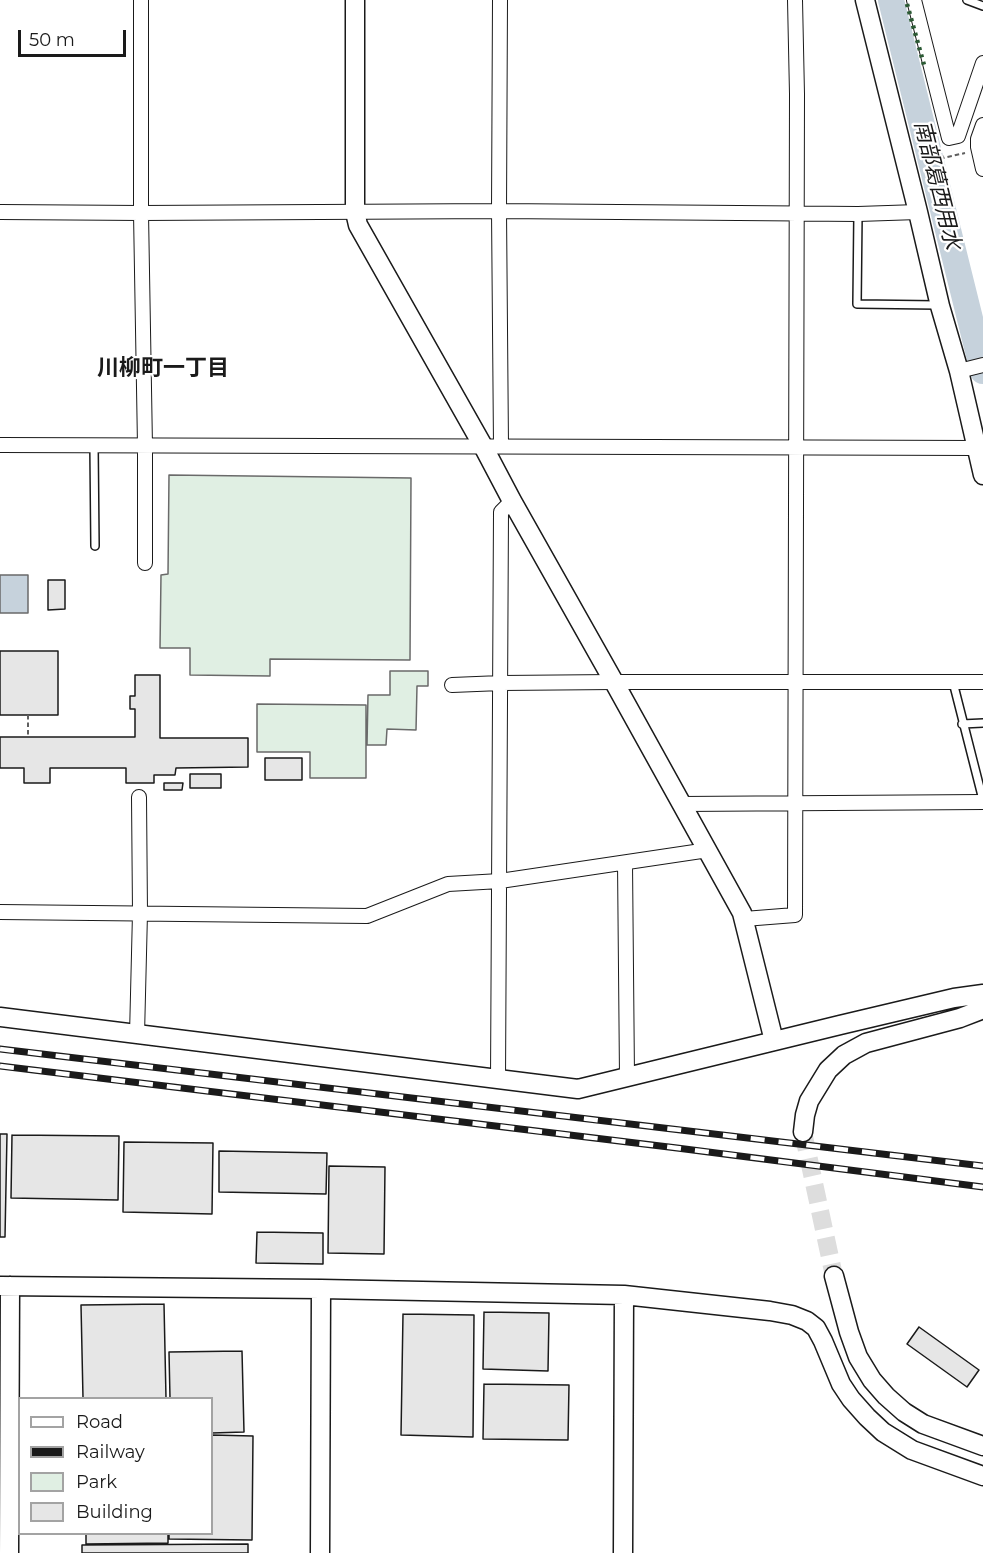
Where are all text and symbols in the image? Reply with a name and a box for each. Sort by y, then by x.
scale bar [21,18,129,56]
text: 50 m [29,29,75,51]
water label: 南部葛西用水 [908,118,966,252]
district label: 川柳町一丁目 [97,356,229,382]
legend [18,1397,213,1535]
text: Road [76,1411,123,1433]
text: Railway [76,1441,145,1463]
text: Park [76,1471,117,1493]
text: Building [76,1501,153,1523]

